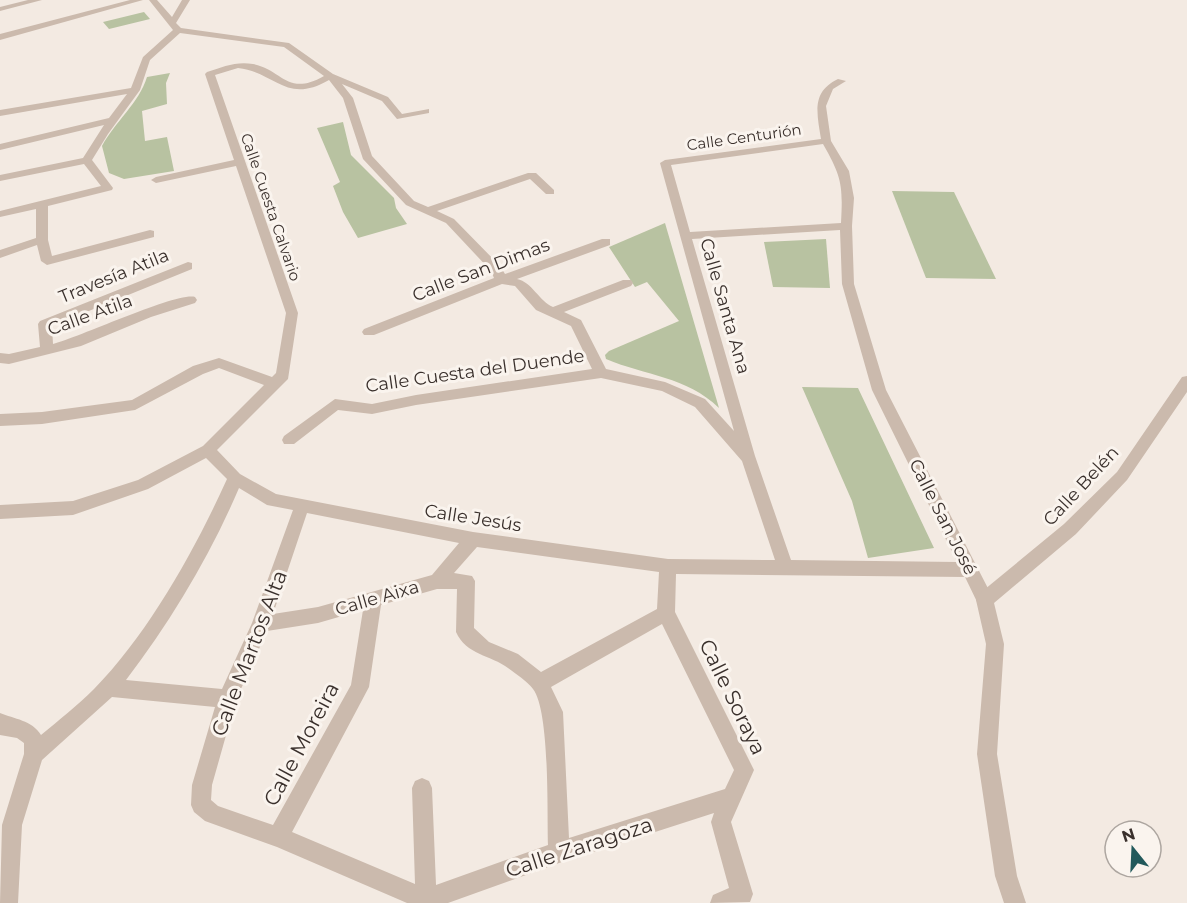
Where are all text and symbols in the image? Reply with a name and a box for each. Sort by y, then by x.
street label: Calle Centurión [685,120,803,154]
street label: Calle Cuesta Calvario [237,131,305,283]
street label: Calle San Dimas [409,234,553,306]
street label: Calle Santa Ana [695,236,755,376]
street label: Travesía Atila [56,244,172,308]
street label: Calle Atila [44,289,136,341]
street label: Calle Cuesta del Duende [364,345,586,397]
street label: Calle Belén [1039,442,1123,530]
street label: Calle San José [904,455,982,579]
street label: Calle Jesús [423,499,523,537]
street label: Calle Martos Alta [206,566,292,740]
street label: Calle Aixa [332,576,422,620]
street label: Calle Soraya [694,635,772,759]
street label: Calle Moreira [258,678,344,810]
street label: Calle Zaragoza [502,811,656,883]
north arrow [1103,819,1163,879]
text: N [1119,824,1138,846]

